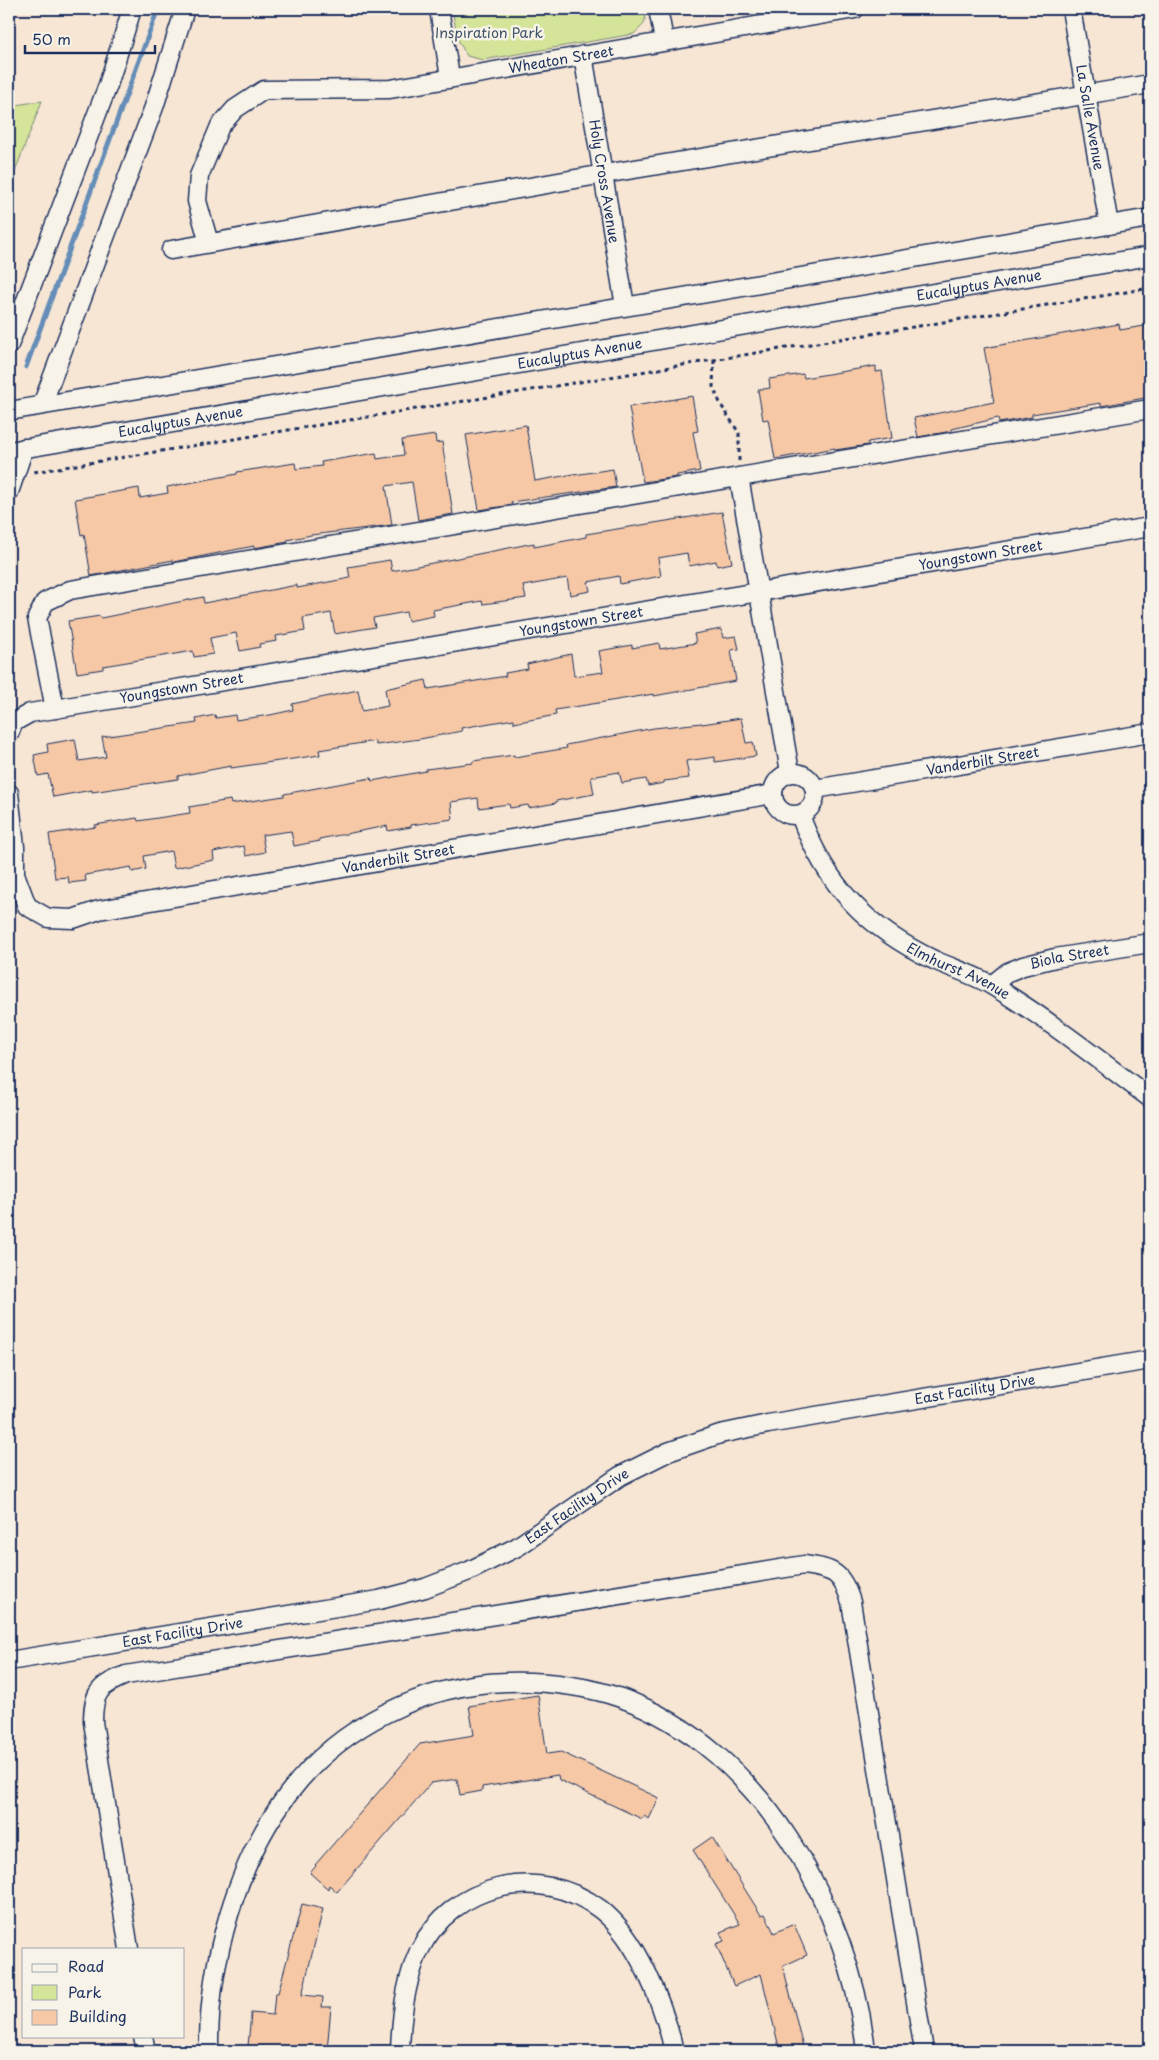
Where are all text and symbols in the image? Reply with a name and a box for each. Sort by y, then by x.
scale bar [25,22,155,54]
park label: Inspiration Park [435,22,543,43]
text: 50 m [32,27,71,50]
street label: Wheaton Street [507,40,616,78]
street label: La Salle Avenue [1071,63,1110,172]
street label: Holy Cross Avenue [584,118,625,245]
street label: Eucalyptus Avenue [915,264,1043,306]
street label: Eucalyptus Avenue [516,332,644,374]
street label: Eucalyptus Avenue [116,400,245,442]
street label: Youngstown Street [917,534,1044,575]
street label: Youngstown Street [518,600,645,642]
street label: Youngstown Street [118,667,245,708]
street label: Vanderbilt Street [925,741,1041,780]
street label: Vanderbilt Street [340,838,456,878]
street label: Elmhurst Avenue [903,937,1015,1004]
street label: Biola Street [1027,939,1111,974]
street label: East Facility Drive [913,1368,1037,1409]
street label: East Facility Drive [520,1462,632,1549]
street label: East Facility Drive [121,1612,244,1652]
legend [22,1948,185,2038]
text: Road [68,1954,104,1977]
text: Park [68,1980,102,2003]
text: Building [68,2004,127,2027]

